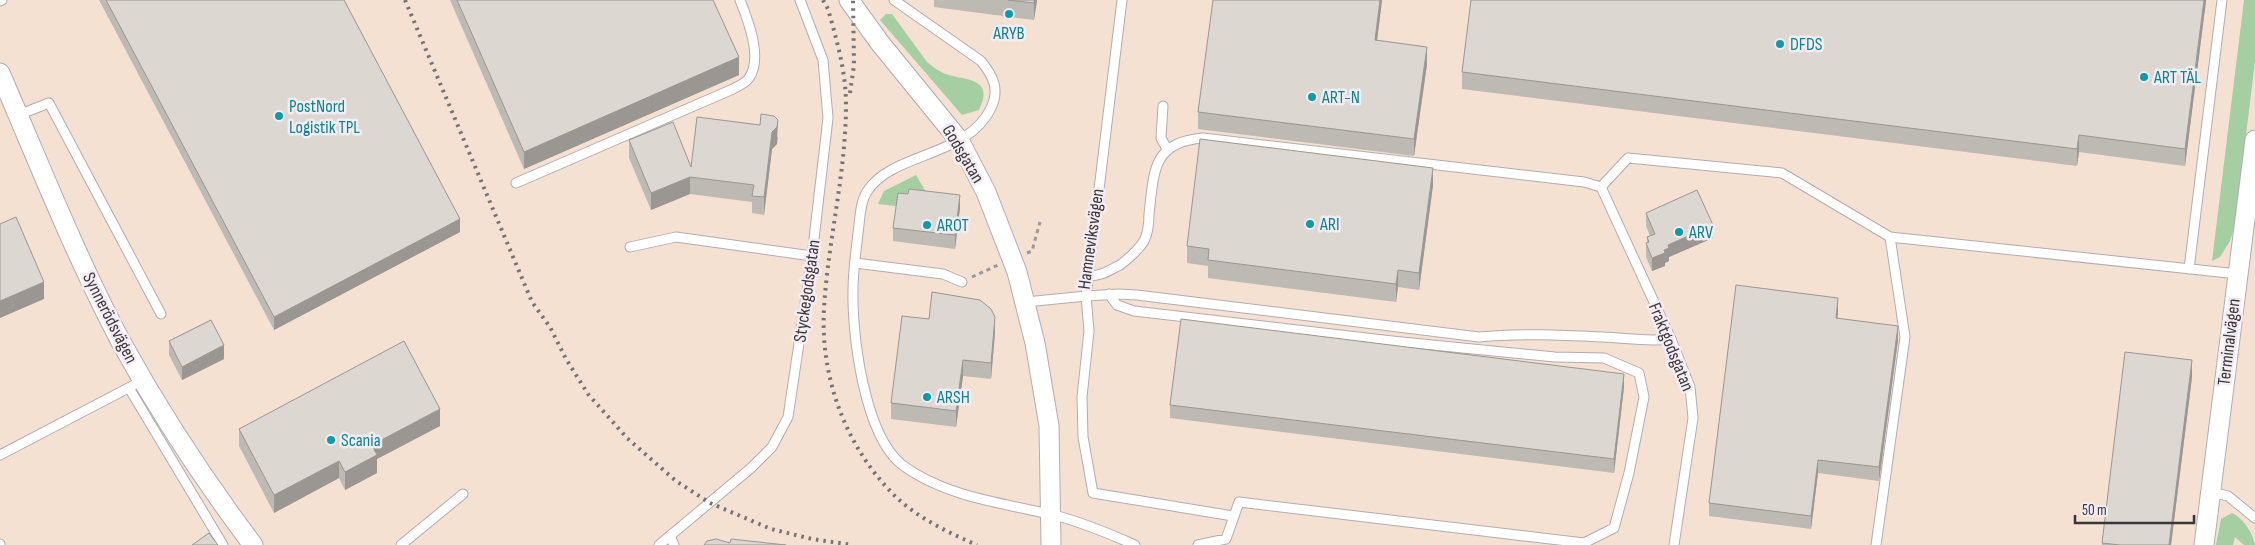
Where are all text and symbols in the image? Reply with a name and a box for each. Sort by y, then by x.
marker: ARYB [1003,8,1015,20]
place label: ARYB [992,23,1025,44]
place label: DFDS [1790,34,1823,55]
marker: DFDS [1774,38,1786,50]
place label: ART TÄL [2153,67,2201,88]
marker: ART TÄL [2138,71,2150,83]
place label: ART-N [1321,87,1360,108]
marker: ART-N [1306,91,1318,103]
place label: PostNord Logistik TPL [289,96,360,138]
marker: PostNord Logistik TPL [273,110,285,122]
street label: Godsgatan [937,121,989,187]
street label: Hamneviksvägen [1074,187,1108,291]
place label: ARI [1319,214,1340,235]
place label: AROT [936,215,969,236]
marker: ARI [1304,218,1316,230]
marker: AROT [921,219,933,231]
place label: ARV [1688,222,1713,243]
marker: ARV [1673,226,1685,238]
street label: Styckegodsgatan [789,238,825,344]
street label: Synnerödsvägen [78,269,142,367]
street label: Terminalvägen [2213,297,2245,387]
street label: Fraktgodsgatan [1644,300,1698,394]
place label: ARSH [936,387,970,408]
marker: ARSH [921,391,933,403]
place label: Scania [341,430,381,451]
marker: Scania [325,434,337,446]
scale bar [2075,492,2194,524]
text: 50 m [2082,501,2107,520]

